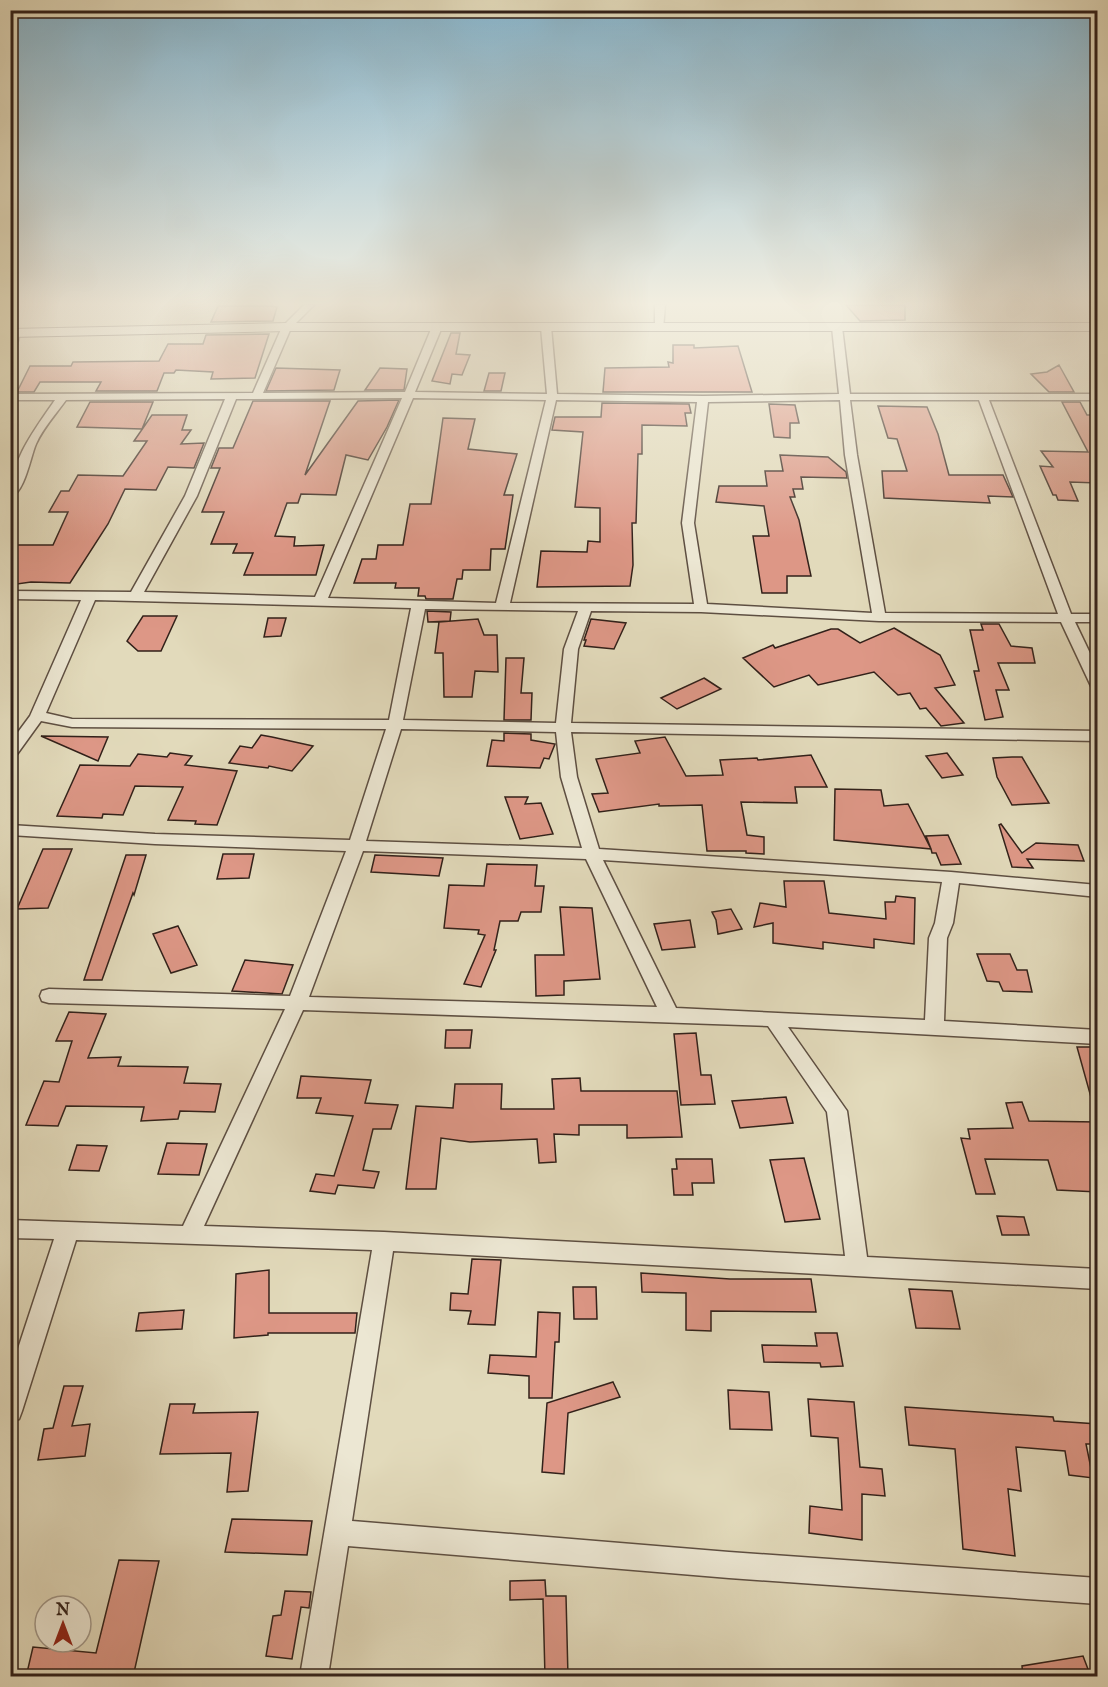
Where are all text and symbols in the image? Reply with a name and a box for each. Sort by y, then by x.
north arrow [33,1594,93,1654]
text: N [55,1601,70,1621]

